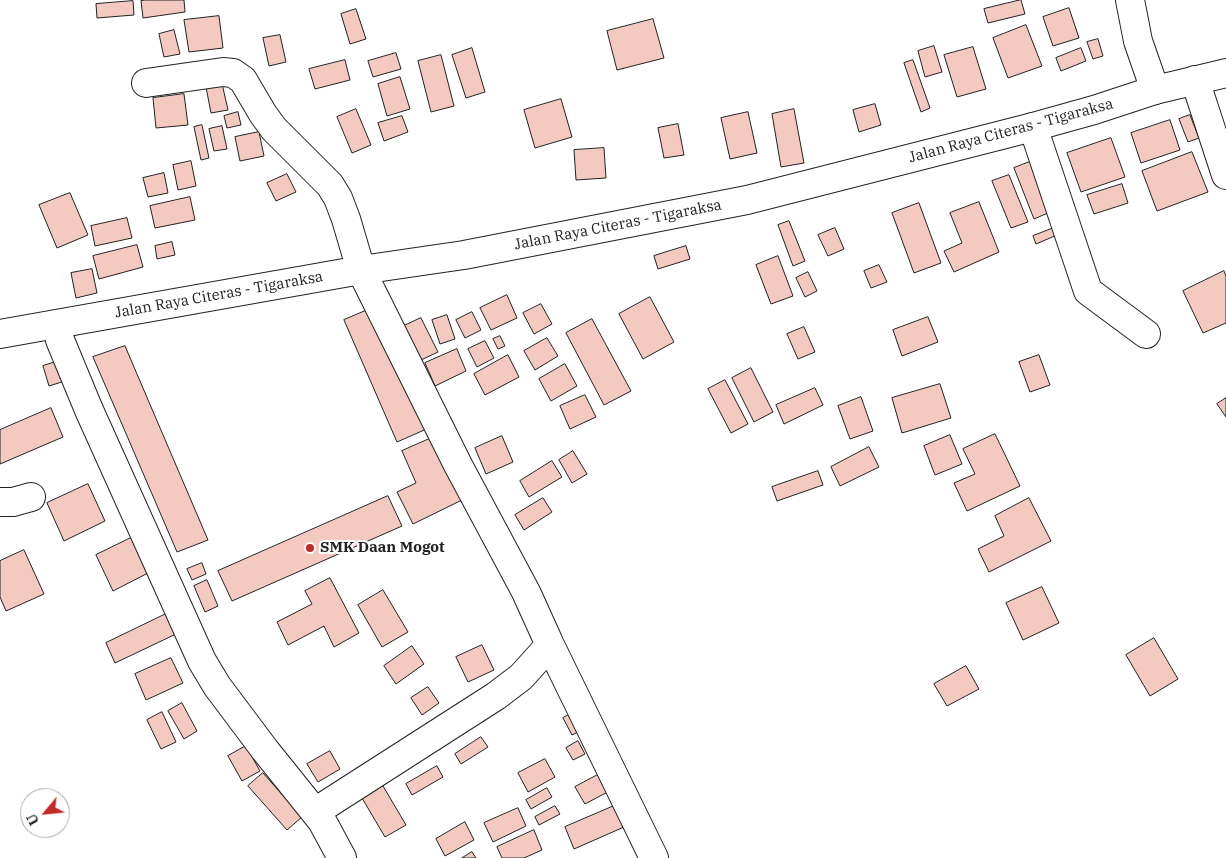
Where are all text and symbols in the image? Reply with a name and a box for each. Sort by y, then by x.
street label: Jalan Raya Citeras - Tigaraksa [907,95,1115,167]
street label: Jalan Raya Citeras - Tigaraksa [513,196,723,254]
street label: Jalan Raya Citeras - Tigaraksa [114,268,324,322]
place label: SMK Daan Mogot [320,539,445,557]
marker: SMK Daan Mogot [304,542,316,554]
north arrow [20,788,70,838]
text: U [22,811,43,829]

